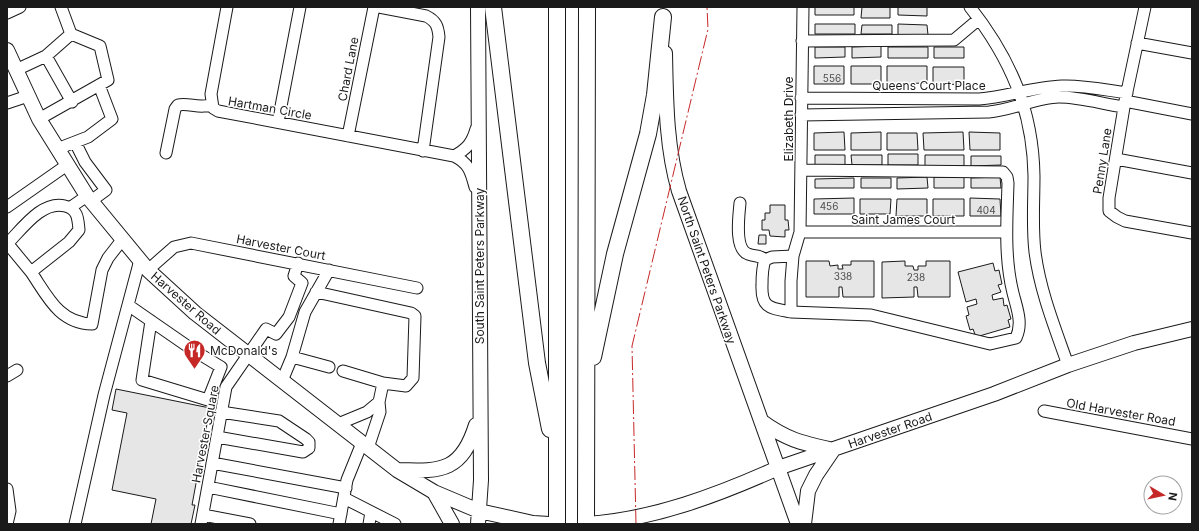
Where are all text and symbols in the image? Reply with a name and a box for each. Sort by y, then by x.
street label: Chard Lane [334,36,362,102]
house number: 556 [823,72,841,84]
street label: Elizabeth Drive [781,77,796,161]
street label: Queens Court Place [872,78,986,93]
street label: Hartman Circle [227,93,313,123]
street label: Penny Lane [1089,127,1115,195]
street label: South Saint Peters Parkway [472,187,487,344]
street label: North Saint Peters Parkway [675,194,739,346]
house number: 456 [820,200,838,212]
house number: 404 [976,204,996,216]
street label: Saint James Court [851,212,955,227]
street label: Harvester Court [235,231,327,263]
street label: Harvester Road [148,269,224,337]
house number: 338 [834,270,852,282]
house number: 238 [907,271,925,283]
restaurant icon: McDonald's [181,337,207,370]
place label: McDonald's [210,343,278,358]
street label: Harvester Square [188,384,222,484]
street label: Old Harvester Road [1065,395,1177,429]
street label: Harvester Road [846,409,934,451]
north arrow [1143,475,1183,515]
text: N [1165,491,1180,502]

